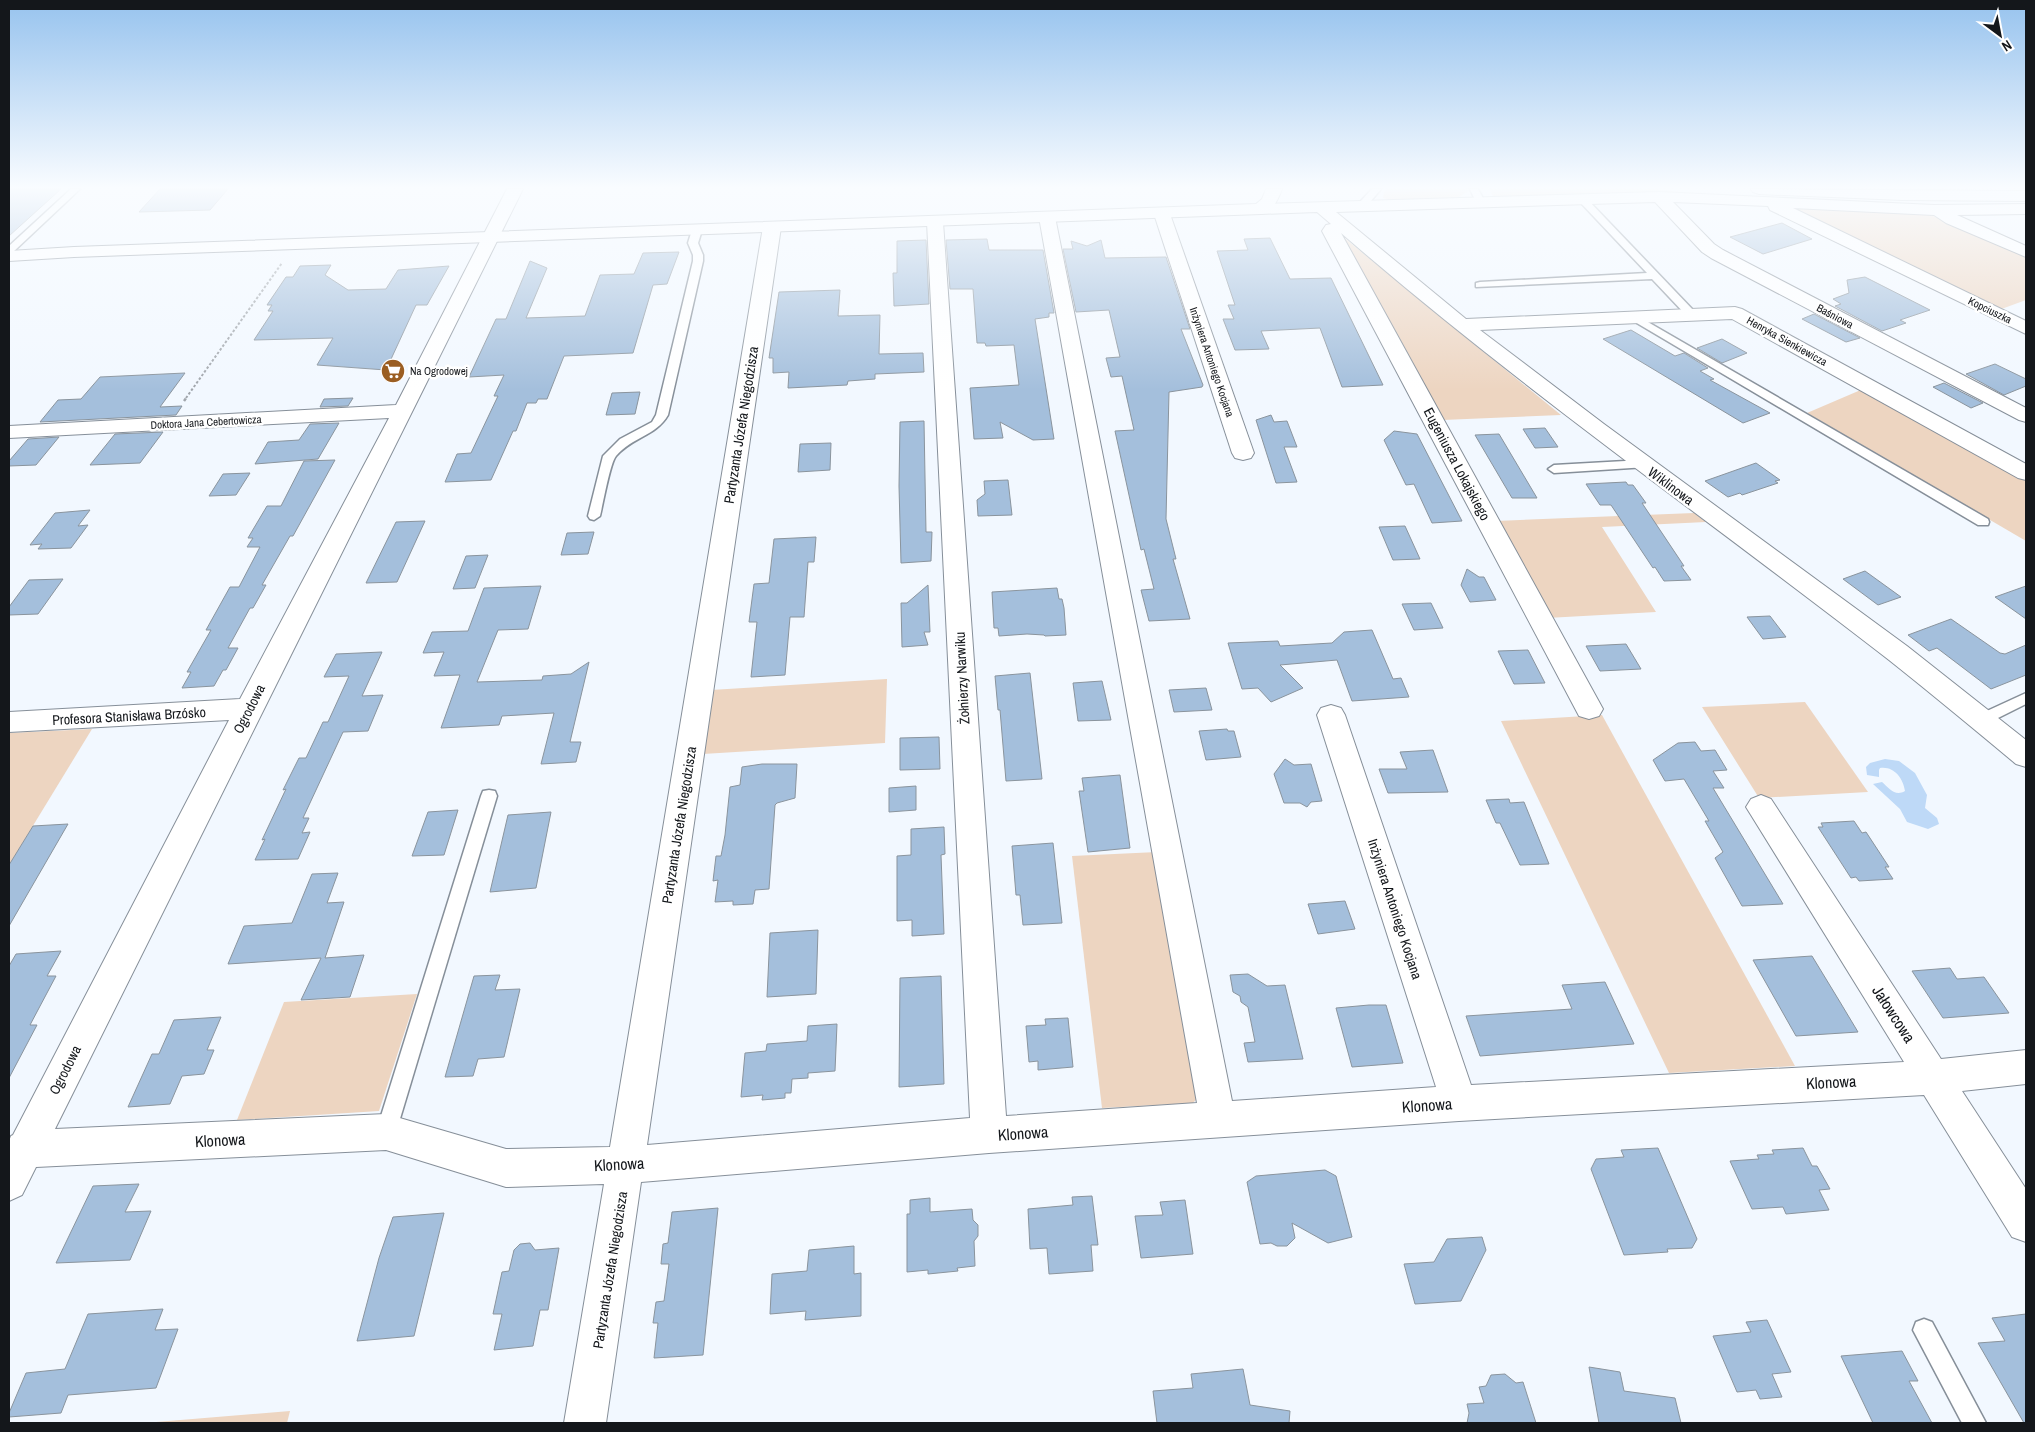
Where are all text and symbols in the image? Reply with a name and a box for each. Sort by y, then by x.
north arrow [1975,10,2025,60]
text: N [1999,36,2015,56]
street label: Kopciuszka [1966,293,2014,327]
street label: Baśniowa [1814,301,1856,331]
street label: Inżyniera Antoniego Kocjana [1187,305,1237,419]
street label: Henryka Sienkiewicza [1744,313,1830,369]
street label: Partyzanta Józefa Niegodzisza [720,345,762,505]
supermarket icon: Na Ogrodowej [380,358,406,384]
place label: Na Ogrodowej [410,364,468,378]
street label: Eugeniusza Lokajskiego [1420,405,1494,523]
street label: Doktora Jana Cebertowicza [150,412,262,432]
street label: Wiklinowa [1644,463,1698,509]
street label: Żołnierzy Narwiku [951,631,973,725]
street label: Ogrodowa [229,681,269,737]
street label: Profesora Stanisława Brzósko [52,703,206,729]
street label: Partyzanta Józefa Niegodzisza [658,745,700,905]
street label: Inżyniera Antoniego Kocjana [1364,836,1426,982]
street label: Jałowcowa [1867,981,1921,1047]
street label: Ogrodowa [45,1042,85,1098]
street label: Klonowa [1805,1070,1857,1094]
street label: Klonowa [1401,1092,1454,1118]
street label: Klonowa [997,1120,1050,1146]
street label: Klonowa [194,1128,246,1152]
street label: Klonowa [593,1152,645,1176]
street label: Partyzanta Józefa Niegodzisza [589,1190,631,1350]

